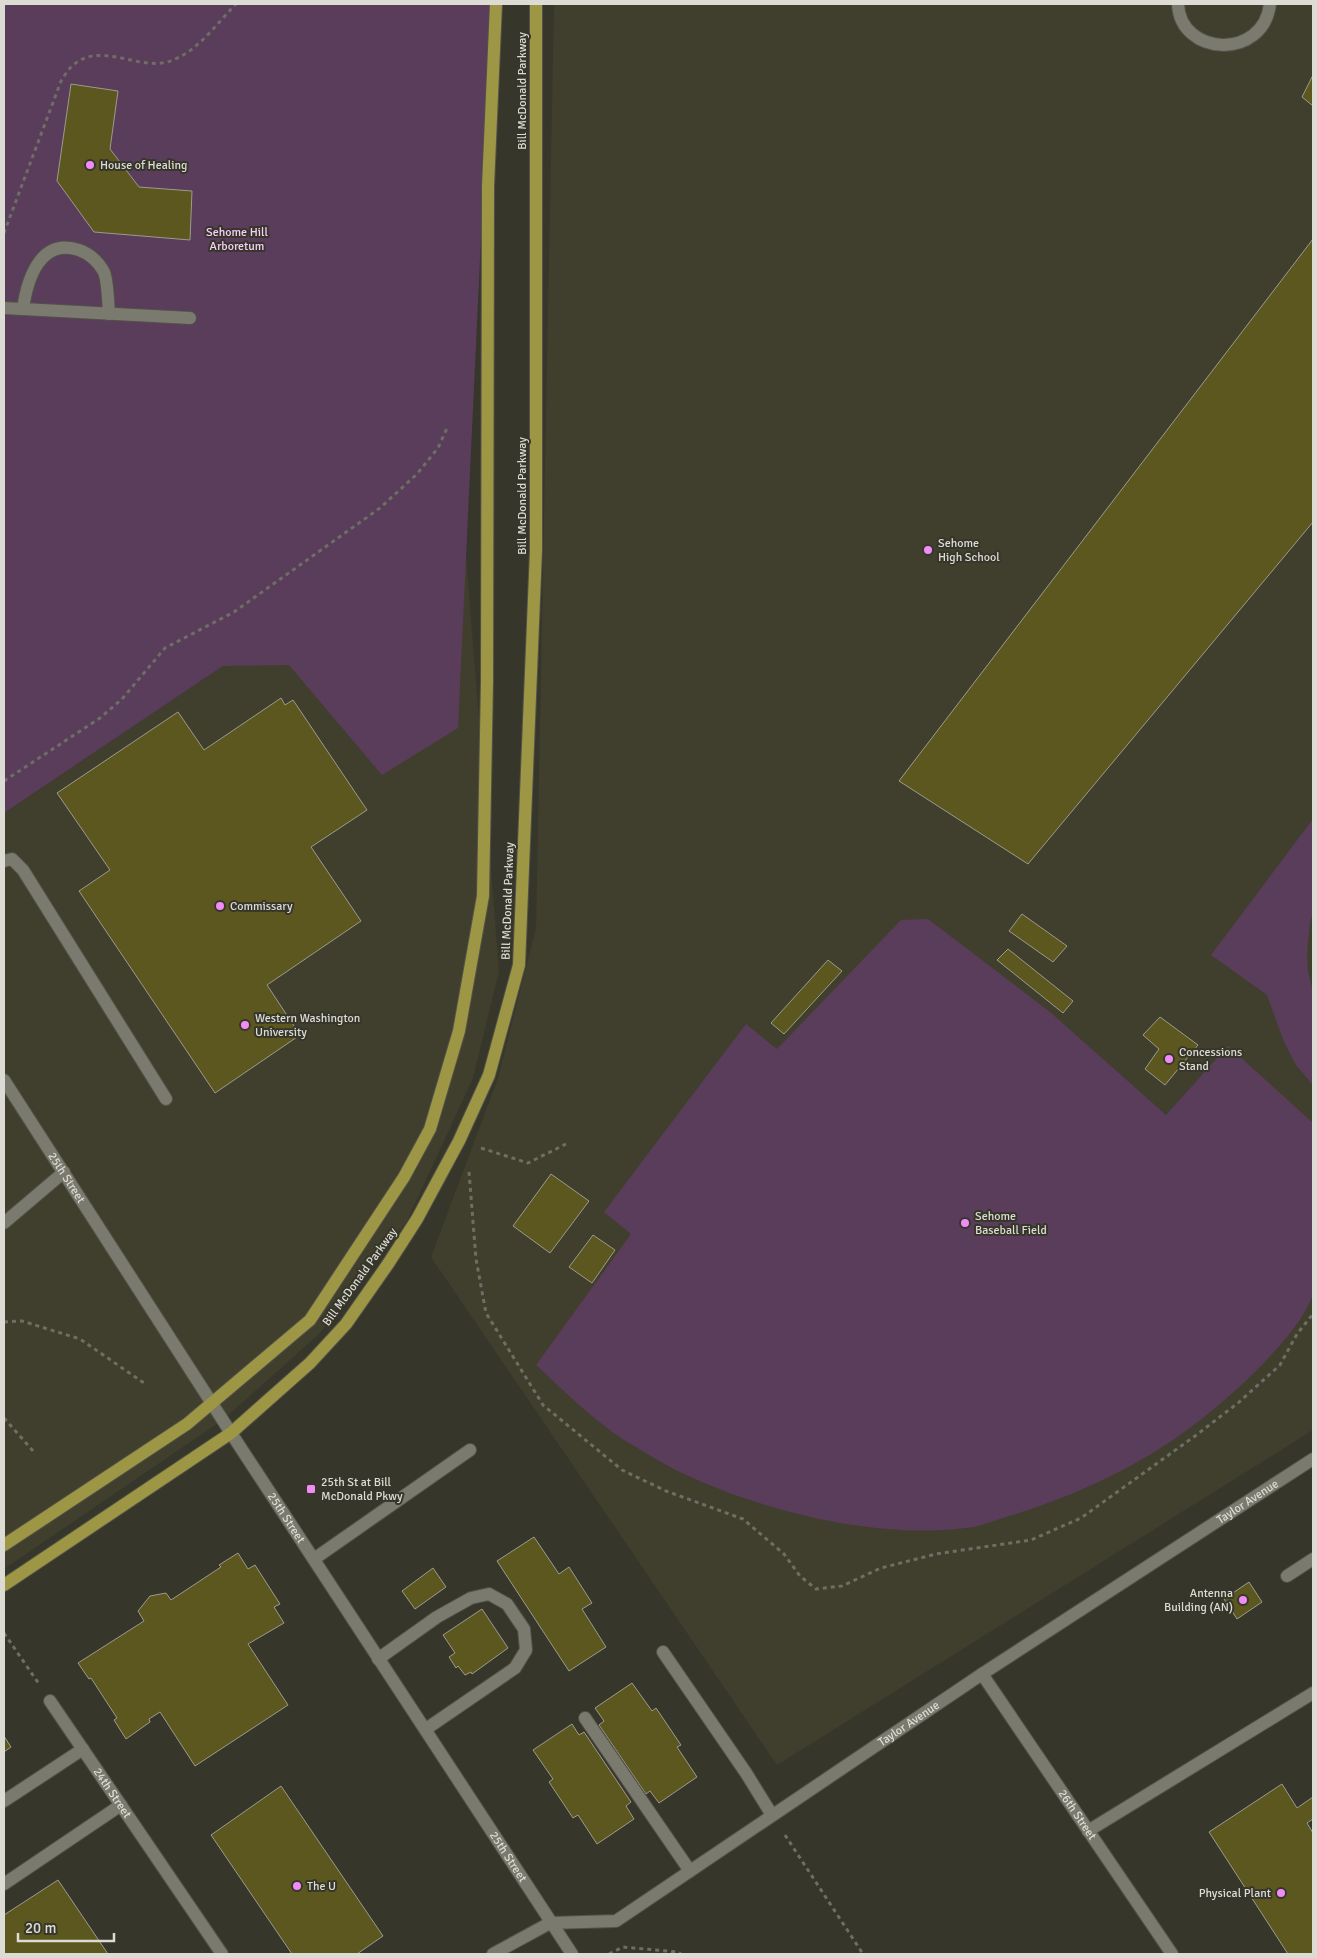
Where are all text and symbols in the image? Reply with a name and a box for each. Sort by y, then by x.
street label: Bill McDonald Parkway [515,32,530,150]
place label: House of Healing [100,158,187,173]
marker: House of Healing [84,159,96,171]
park label: Sehome Hill Arboretum [206,225,268,254]
street label: Bill McDonald Parkway [515,437,530,555]
place label: Sehome High School [938,536,1000,565]
marker: Sehome High School [922,544,934,556]
street label: Bill McDonald Parkway [498,842,518,960]
place label: Commissary [230,899,293,914]
marker: Commissary [214,900,226,912]
place label: Western Washington University [255,1011,360,1040]
marker: Western Washington University [239,1019,251,1031]
place label: Concessions Stand [1179,1045,1242,1074]
marker: Concessions Stand [1163,1053,1175,1065]
street label: 25th Street [45,1149,89,1206]
place label: Sehome Baseball Field [975,1209,1047,1238]
marker: Sehome Baseball Field [959,1217,971,1229]
street label: Bill McDonald Parkway [319,1225,401,1329]
place label: 25th St at Bill McDonald Pkwy [321,1475,403,1504]
street label: Taylor Avenue [1214,1476,1281,1527]
marker: 25th St at Bill McDonald Pkwy [305,1483,317,1495]
street label: 25th Street [264,1490,309,1546]
place label: Antenna Building (AN) [1164,1586,1233,1615]
marker: Antenna Building (AN) [1237,1594,1249,1606]
street label: Taylor Avenue [875,1697,942,1750]
street label: 24th Street [90,1765,135,1821]
street label: 26th Street [1055,1787,1100,1843]
street label: 25th Street [486,1828,530,1885]
place label: The U [307,1879,336,1894]
marker: The U [291,1880,303,1892]
place label: Physical Plant [1199,1886,1271,1901]
marker: Physical Plant [1275,1887,1287,1899]
scale bar [18,1910,114,1942]
text: 20 m [25,1919,56,1937]

